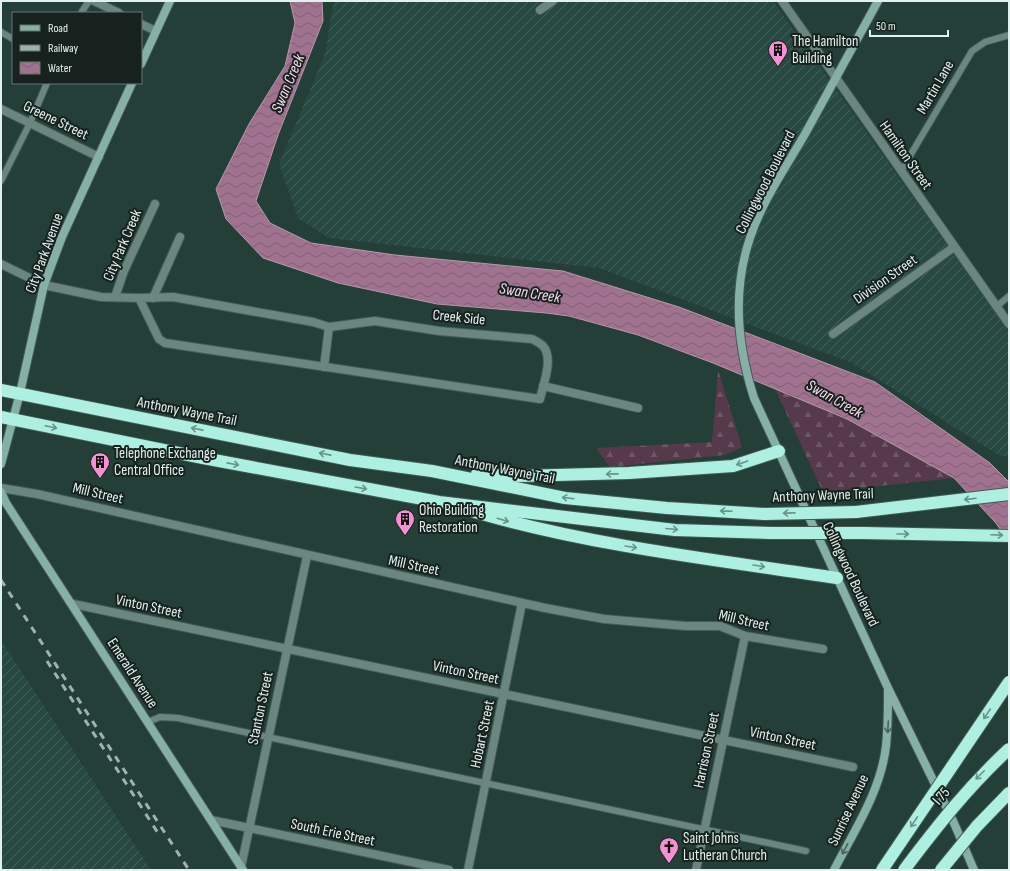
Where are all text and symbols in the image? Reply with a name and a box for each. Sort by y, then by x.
legend [12,12,142,84]
scale bar [870,12,948,38]
text: 50 m [876,19,896,34]
text: Road [48,21,68,36]
place label: The Hamilton Building [792,32,859,68]
building icon: The Hamilton Building [767,39,789,67]
text: Railway [48,41,79,56]
water label: Swan Creek [268,51,310,116]
street label: Martin Lane [912,57,958,118]
text: Water [48,61,72,76]
street label: Greene Street [20,97,92,145]
street label: Hamilton Street [875,117,936,194]
street label: Collingwood Boulevard [731,127,800,237]
street label: City Park Creek [99,206,146,284]
street label: City Park Avenue [21,211,68,296]
street label: Division Street [850,250,921,308]
water label: Swan Creek [498,279,563,308]
street label: Creek Side [432,305,486,330]
water label: Swan Creek [803,376,867,423]
street label: Anthony Wayne Trail [135,392,238,430]
one-way arrow [44,423,57,431]
one-way arrow [191,425,204,433]
place label: Telephone Exchange Central Office [114,444,216,480]
one-way arrow [319,450,332,458]
street label: Anthony Wayne Trail [453,450,556,488]
building icon: Telephone Exchange Central Office [89,451,111,479]
one-way arrow [226,460,239,468]
one-way arrow [736,460,748,468]
one-way arrow [606,470,619,478]
street label: Mill Street [71,478,125,509]
one-way arrow [354,484,367,492]
street label: Anthony Wayne Trail [771,484,874,507]
one-way arrow [562,494,575,502]
one-way arrow [964,495,977,503]
place label: Ohio Building Restoration [419,501,484,537]
one-way arrow [720,507,733,515]
building icon: Ohio Building Restoration [394,508,416,536]
one-way arrow [783,509,796,517]
one-way arrow [497,517,510,524]
street label: Collingwood Boulevard [818,519,883,630]
one-way arrow [665,526,678,533]
one-way arrow [896,530,909,537]
one-way arrow [990,532,1003,539]
one-way arrow [624,543,637,551]
street label: Mill Street [387,551,441,580]
one-way arrow [752,562,765,570]
street label: Vinton Street [114,590,184,623]
street label: Mill Street [717,605,771,636]
street label: Emerald Avenue [103,635,162,712]
street label: Vinton Street [431,656,501,689]
street label: Stanton Street [243,669,278,746]
street label: Hobart Street [466,698,499,770]
one-way arrow [983,708,991,719]
street label: Harrison Street [689,710,724,790]
one-way arrow [884,720,891,733]
street label: Vinton Street [748,722,818,755]
one-way arrow [976,770,985,780]
street label: Sunrise Avenue [824,771,873,849]
street label: I 75 [928,784,954,809]
street label: South Erie Street [289,814,377,851]
one-way arrow [910,816,918,828]
place label: Saint Johns Lutheran Church [683,829,767,865]
church icon: Saint Johns Lutheran Church [658,836,680,864]
one-way arrow [841,842,848,854]

